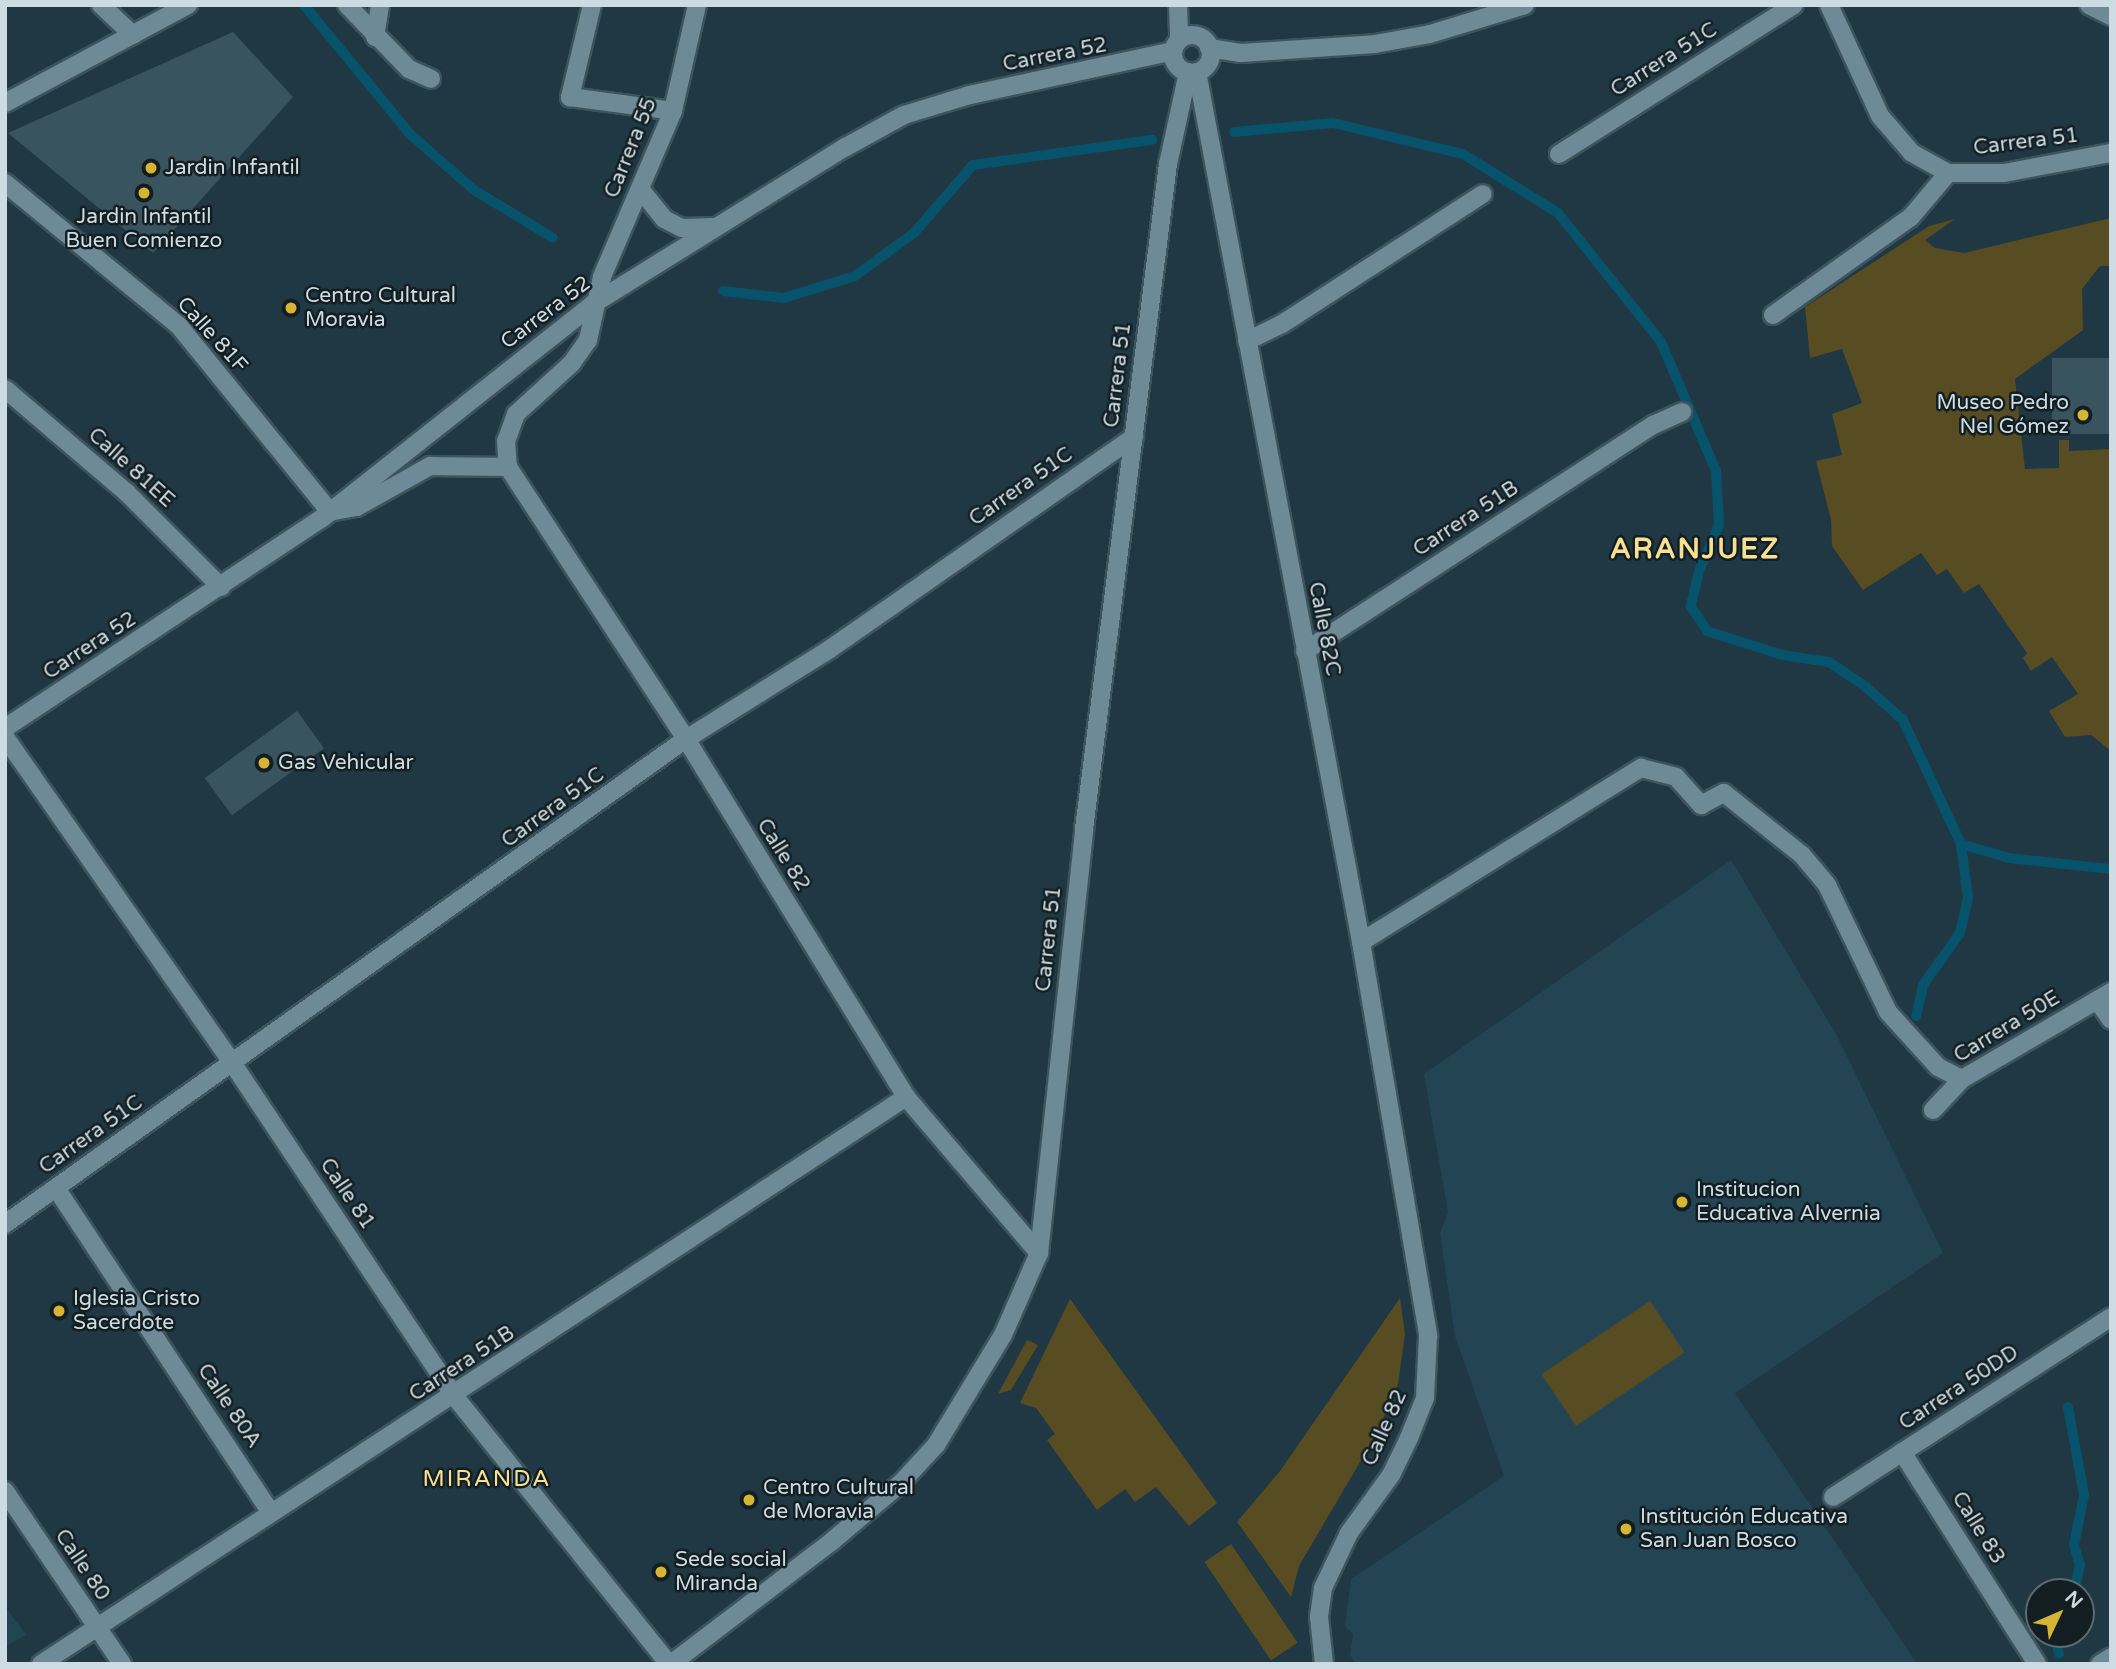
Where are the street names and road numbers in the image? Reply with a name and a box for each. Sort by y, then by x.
street label: Carrera 51C [1606,17,1722,103]
street label: Carrera 52 [1001,33,1109,77]
street label: Carrera 55 [600,94,662,202]
street label: Carrera 51 [1972,123,2080,161]
street label: Carrera 52 [496,271,596,355]
street label: Calle 81F [171,292,253,378]
street label: Carrera 51 [1099,321,1137,429]
street label: Calle 81EE [83,423,179,513]
street label: Carrera 51C [964,442,1078,532]
street label: Carrera 51B [1409,476,1523,562]
street label: Calle 82C [1303,580,1345,678]
street label: Carrera 52 [39,607,141,685]
street label: Carrera 51C [497,762,609,854]
street label: Calle 82 [751,814,815,896]
street label: Carrera 51 [1031,885,1067,993]
street label: Carrera 50E [1949,986,2065,1068]
street label: Carrera 51C [34,1090,148,1180]
street label: Calle 81 [314,1154,380,1234]
street label: Carrera 51B [405,1321,519,1407]
street label: Carrera 50DD [1895,1340,2023,1436]
street label: Calle 80A [192,1359,266,1453]
street label: Calle 82 [1357,1386,1413,1470]
street label: Calle 83 [1946,1487,2010,1569]
street label: Calle 80 [49,1525,115,1605]

